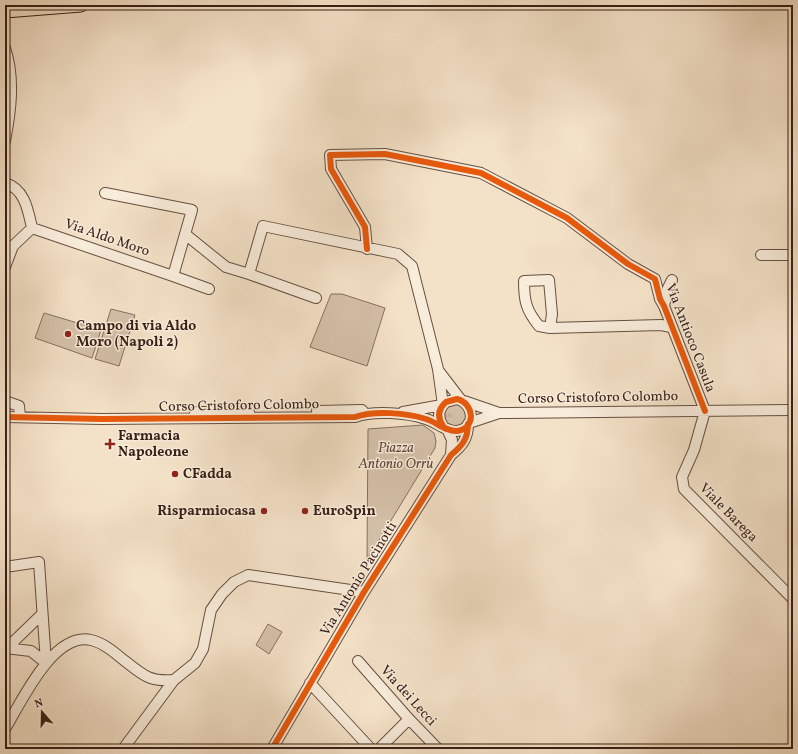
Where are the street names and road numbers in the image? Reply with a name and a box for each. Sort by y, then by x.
street label: Via Aldo Moro [62,215,152,261]
street label: Via Antioco Casula [660,281,720,395]
street label: Corso Cristoforo Colombo [518,387,678,409]
street label: Corso Cristoforo Colombo [159,395,319,417]
street label: Viale Barega [694,479,762,547]
street label: Via Antonio Pacinotti [316,518,402,640]
street label: Via dei Lecci [376,662,440,730]

